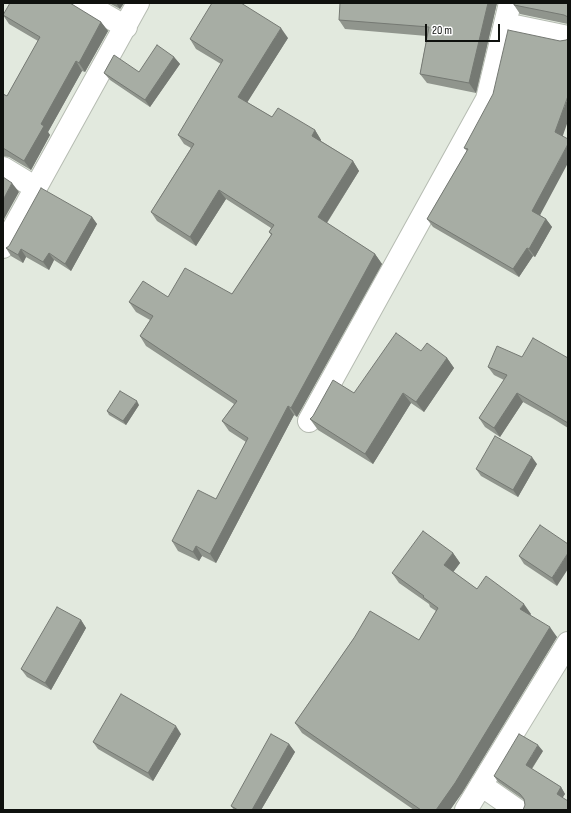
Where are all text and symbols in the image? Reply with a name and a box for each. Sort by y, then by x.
scale bar [427,16,502,42]
text: 20 m [432,23,452,38]

